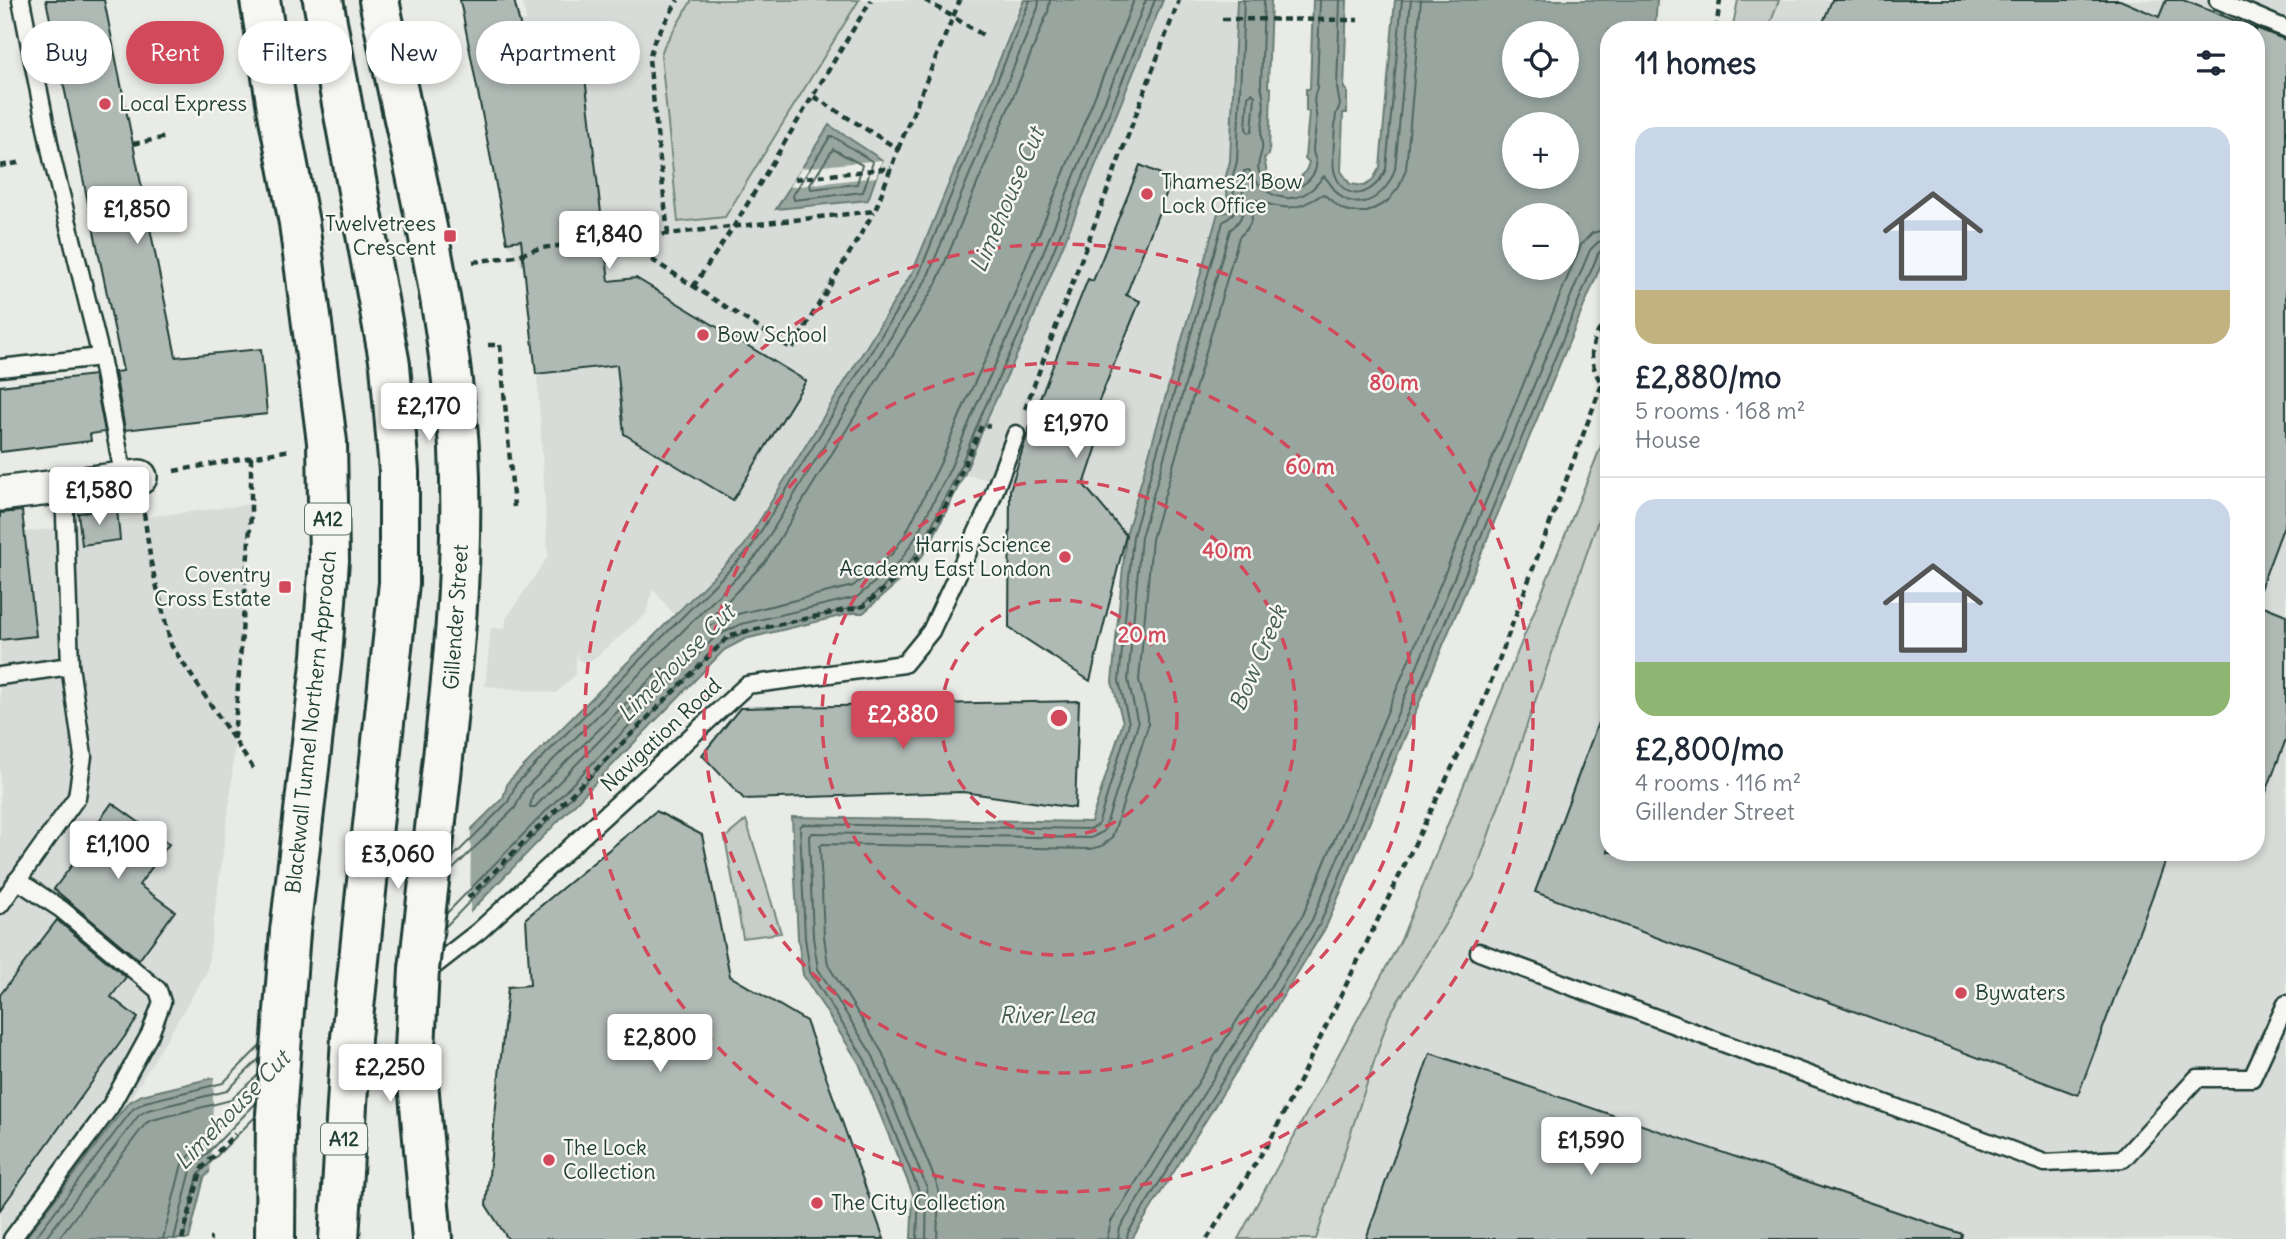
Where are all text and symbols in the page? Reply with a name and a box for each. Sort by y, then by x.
chip: Buy [21,21,112,84]
chip: Rent [126,21,224,84]
chip: Filters [238,21,352,84]
chip: New [366,21,462,84]
chip: Apartment [476,21,640,84]
map controls [1502,21,1579,280]
button: locate [1502,21,1579,98]
text: 11 homes [1635,44,1756,82]
icon: filters [2192,44,2230,82]
place label: Local Express [119,90,247,117]
marker: Local Express [97,96,113,112]
button: + [1502,112,1579,189]
water label: Limehouse Cut [963,120,1051,276]
place label: Thames21 Bow Lock Office [1161,168,1302,219]
icon: home [1870,173,1996,299]
marker: Thames21 Bow Lock Office [1139,186,1155,202]
pin: £1,850 [80,187,194,246]
text: £1,850 [103,194,171,223]
button: − [1502,203,1579,280]
place label: Twelvetrees Crescent [325,210,436,261]
pin: £1,840 [552,212,666,271]
text: £1,840 [575,219,643,248]
marker: Twelvetrees Crescent [442,228,458,244]
place label: Bow School [717,321,827,348]
marker: Bow School [695,327,711,343]
text: £2,880/mo [1635,358,1781,396]
text: 80 m [1369,369,1419,396]
pin: £2,170 [372,384,486,443]
text: £2,170 [397,391,461,420]
text: 5 rooms · 168 m² [1635,396,1805,425]
pin: £1,970 [1019,400,1133,460]
text: £1,970 [1043,408,1109,437]
text: House [1635,425,1701,454]
text: 60 m [1285,453,1335,480]
pin: £1,580 [42,468,156,527]
text: £1,580 [65,475,133,504]
road number: A12 [305,504,351,534]
place label: Harris Science Academy East London [839,531,1051,582]
text: 40 m [1202,537,1252,564]
street label: Gillender Street [437,543,474,691]
icon: home [1870,545,1996,671]
street label: Blackwall Tunnel Northern Approach [279,549,342,895]
marker: Harris Science Academy East London [1057,549,1073,565]
place label: Coventry Cross Estate [154,561,271,612]
marker: Coventry Cross Estate [277,579,293,595]
water label: Limehouse Cut [611,596,743,727]
water label: Bow Creek [1222,600,1293,715]
text: 20 m [1118,621,1167,648]
street label: Navigation Road [595,672,727,797]
pin: £2,880 [846,692,960,751]
text: £2,880 [867,699,939,728]
centre of rings [1047,706,1071,730]
text: £2,800/mo [1635,730,1784,768]
text: 4 rooms · 116 m² [1635,768,1801,797]
text: Gillender Street [1635,797,1795,826]
pin: £1,100 [61,822,175,881]
text: £1,100 [86,829,150,858]
pin: £3,060 [341,832,455,891]
text: £3,060 [361,839,435,868]
place label: Bywaters [1975,979,2065,1006]
marker: Bywaters [1953,985,1969,1001]
water label: River Lea [999,1000,1097,1029]
pin: £2,800 [603,1014,717,1074]
text: £2,800 [623,1022,697,1051]
water label: Limehouse Cut [168,1042,298,1175]
pin: £2,250 [333,1044,447,1104]
text: £2,250 [355,1052,425,1081]
pin: £1,590 [1534,1118,1648,1177]
road number: A12 [321,1124,367,1154]
text: £1,590 [1557,1125,1625,1154]
place label: The Lock Collection [563,1134,656,1185]
marker: The Lock Collection [541,1152,557,1168]
place label: The City Collection [831,1189,1006,1216]
marker: The City Collection [809,1195,825,1211]

